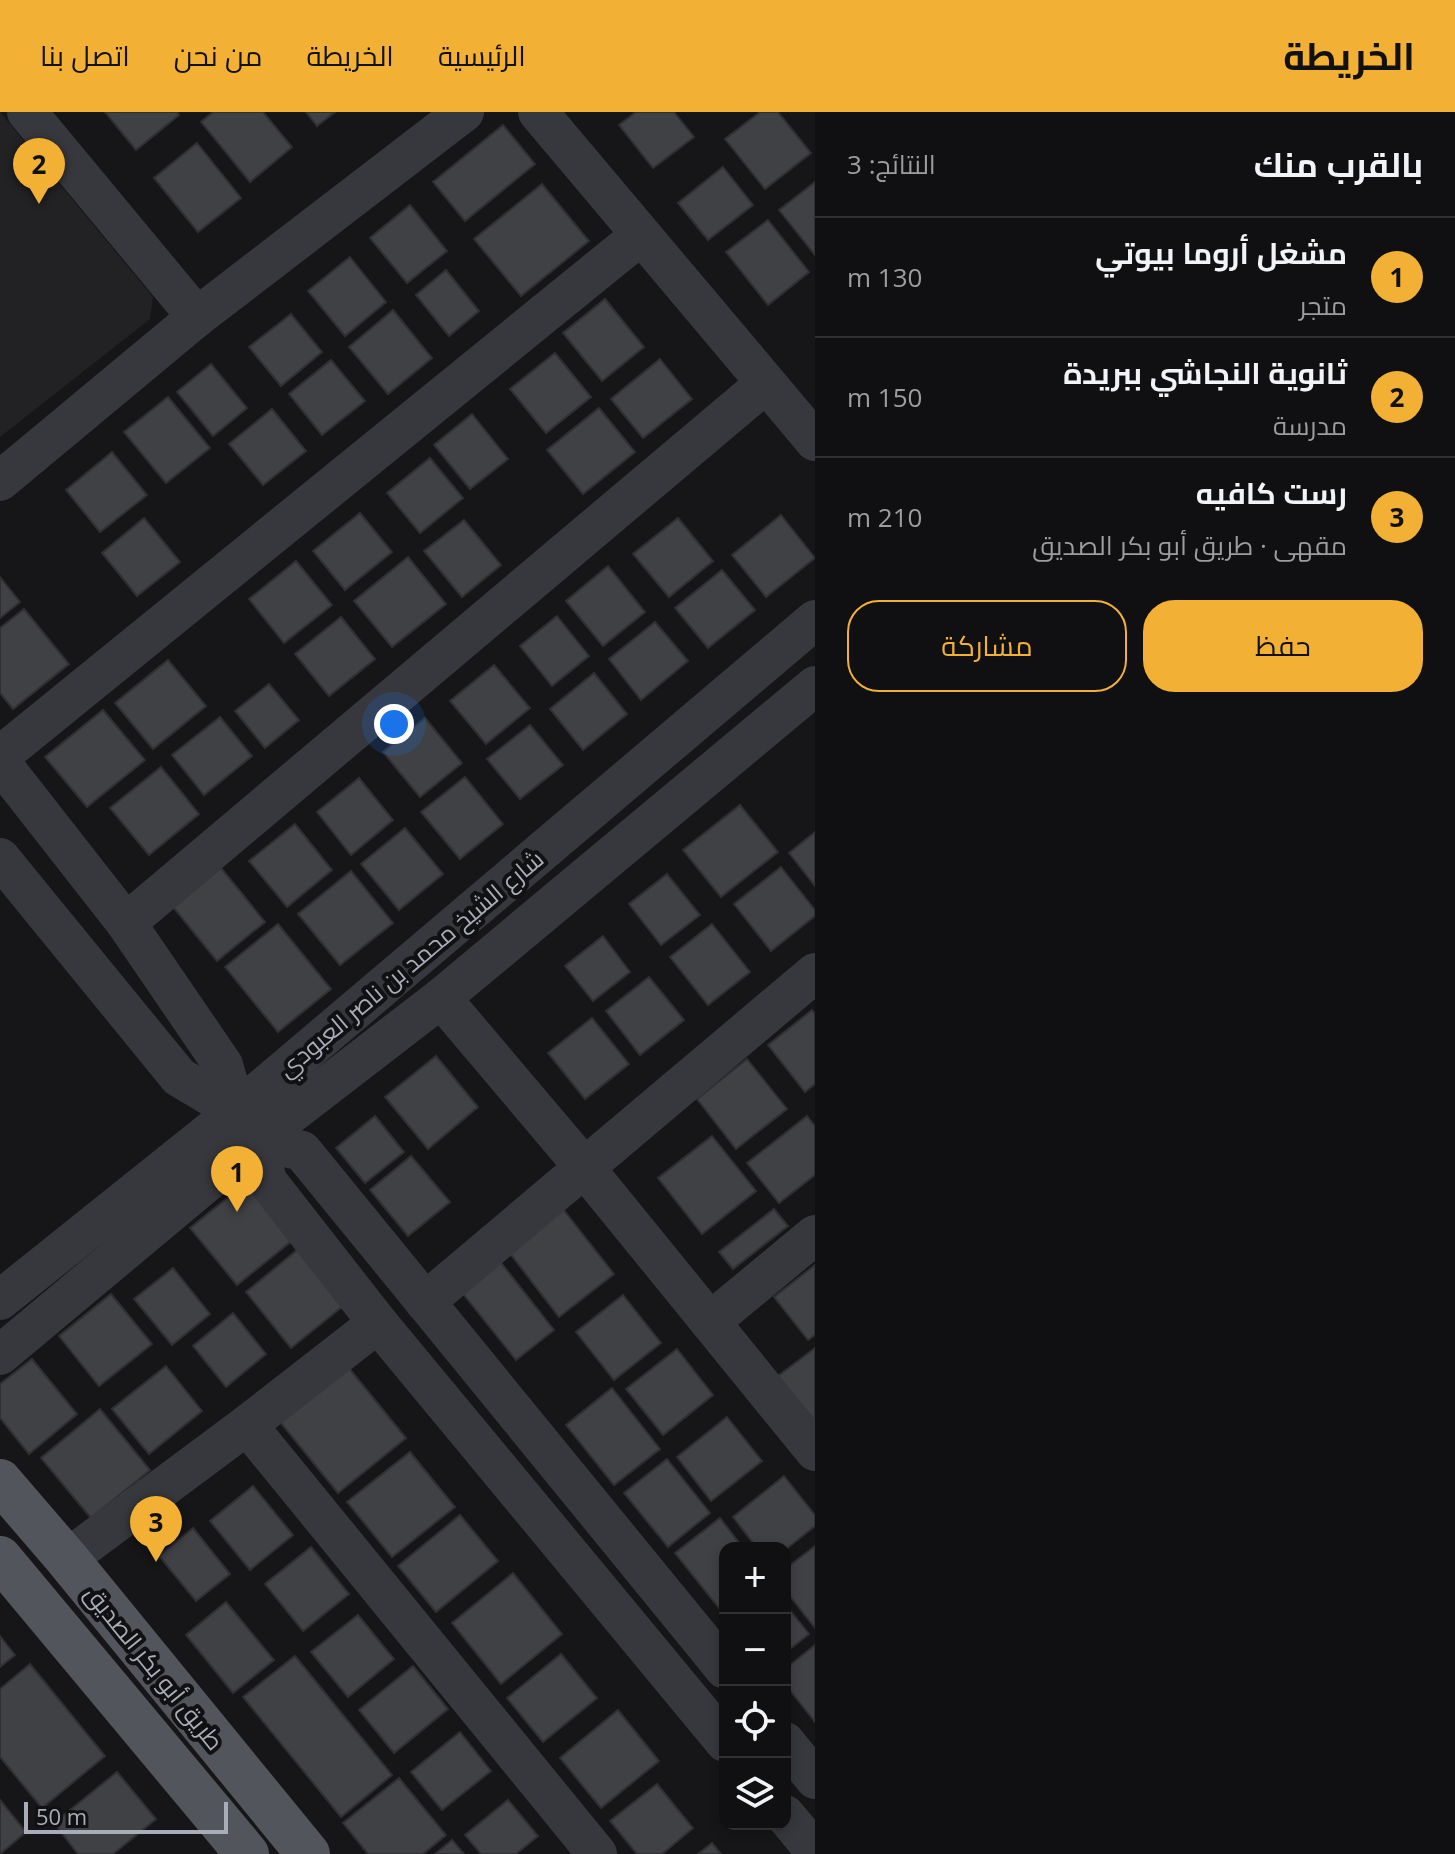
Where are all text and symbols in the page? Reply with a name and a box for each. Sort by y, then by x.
text: الخريطة [1283,29,1415,81]
text: اتصل بنا [40,36,130,74]
text: من نحن [174,36,262,74]
text: الخريطة [306,36,394,74]
text: الرئيسية [438,36,526,74]
pin: 2 [13,138,65,204]
text: بالقرب منك [1254,141,1423,187]
text: النتائج: 3 [847,146,936,182]
text: مشغل أروما بيوتي [1095,232,1347,273]
text: 130 m [847,259,922,295]
text: 1 [1390,259,1404,295]
text: متجر [1299,287,1347,323]
text: ثانوية النجاشي ببريدة [1063,352,1347,393]
text: 150 m [847,379,922,415]
text: 2 [1390,379,1404,415]
text: مدرسة [1273,407,1347,443]
text: رست كافيه [1196,472,1347,513]
text: 210 m [847,499,922,535]
text: 3 [1390,499,1404,535]
text: مقهى · طريق أبو بكر الصديق [1032,527,1347,563]
button: مشاركة [847,600,1127,692]
button: حفظ [1143,600,1423,692]
your location [374,704,414,744]
street label: شارع الشيخ محمد بن ناصر العبودي [270,842,552,1086]
pin: 1 [211,1146,263,1212]
pin: 3 [130,1496,182,1562]
map controls [719,1542,791,1830]
button: + [719,1542,791,1614]
street label: طريق أبو بكر الصديق [78,1577,232,1757]
button: − [719,1614,791,1686]
button: locate [719,1686,791,1758]
button: layers [719,1758,791,1830]
scale bar [24,1798,228,1834]
text: 50 m [36,1801,87,1831]

